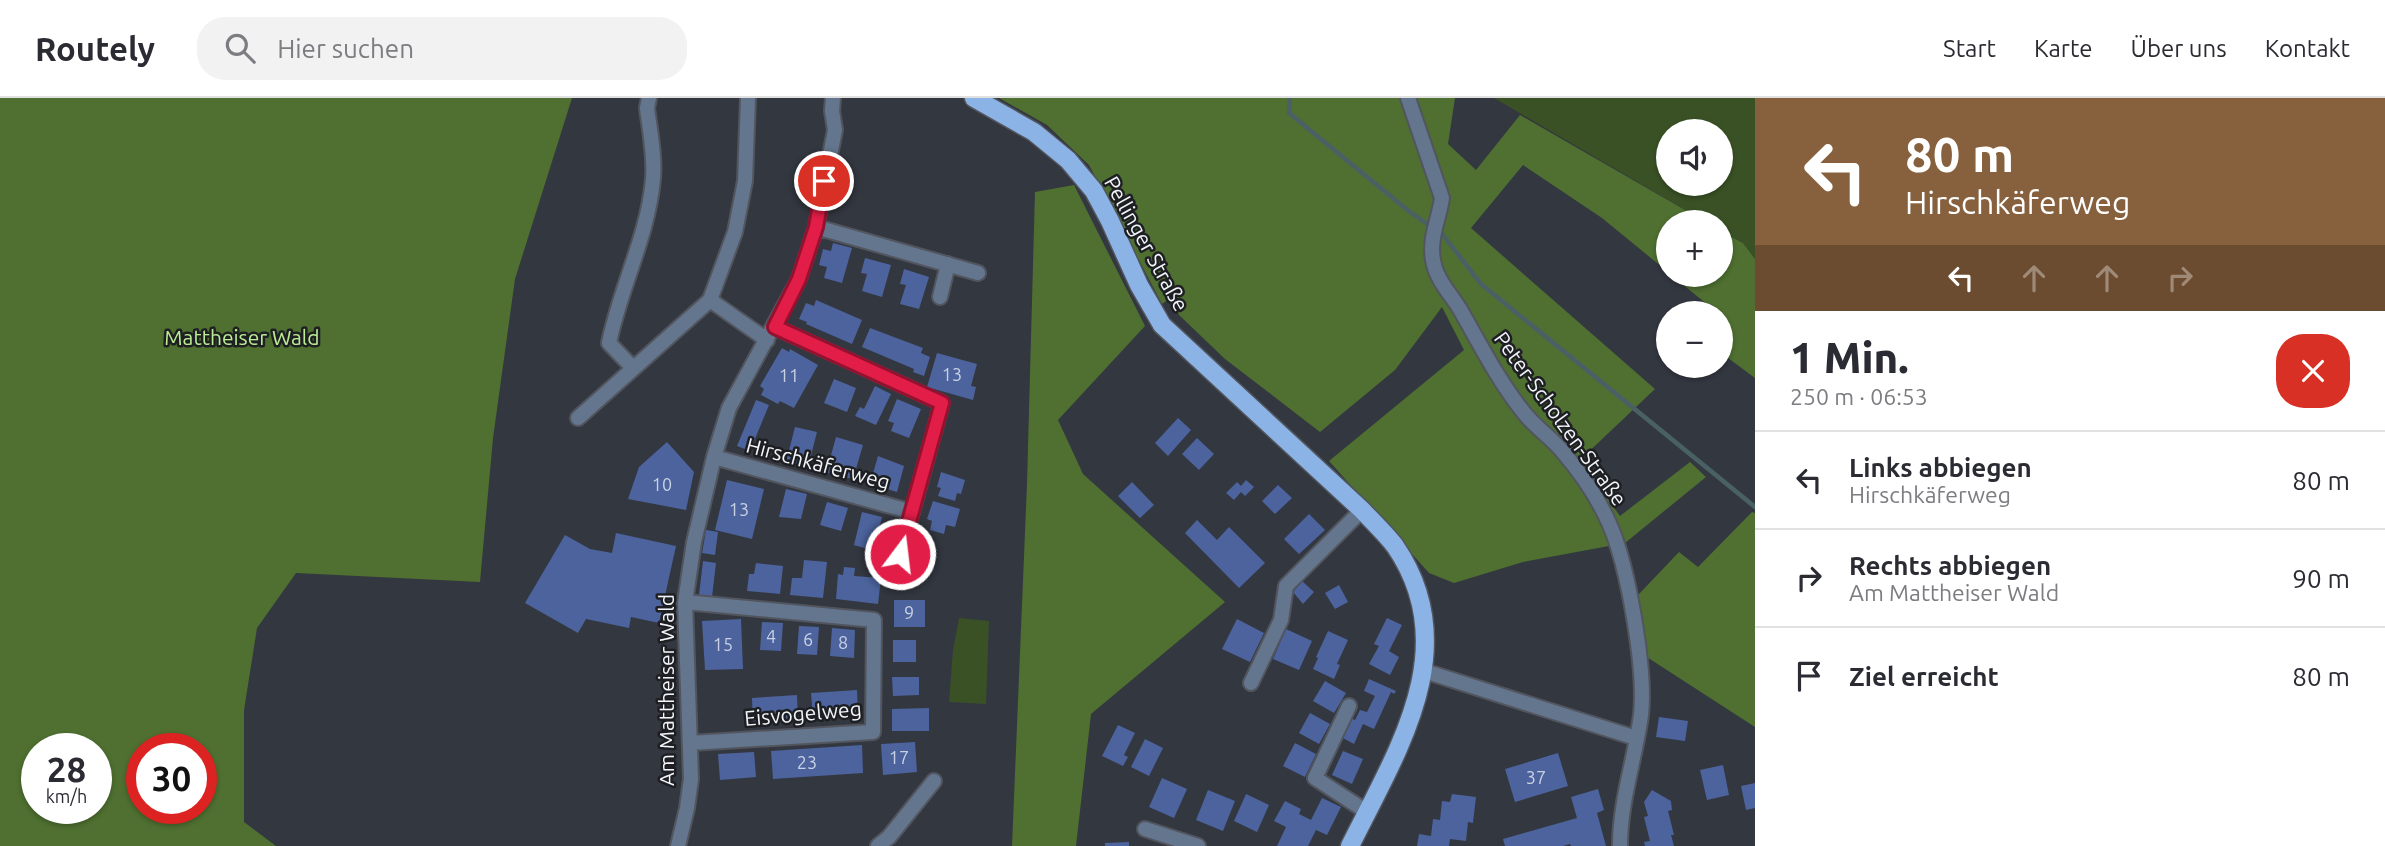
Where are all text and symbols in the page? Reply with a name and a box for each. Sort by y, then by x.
search box [197,17,687,80]
icon: search [221,29,259,67]
text: Routely [35,30,155,67]
text: Hier suchen [277,34,414,63]
text: Start [1943,35,1996,62]
text: Karte [2034,35,2093,62]
text: Über uns [2131,35,2227,62]
text: Kontakt [2265,35,2350,62]
map controls [1656,119,1733,378]
button: sound [1656,119,1733,196]
icon: left [1790,126,1881,217]
text: 80 m [1905,126,2014,181]
pin [794,151,854,211]
icon: arrive [805,162,843,200]
street label: Pellinger Straße [1100,172,1194,315]
text: Hirschkäferweg [1905,184,2130,220]
button: + [1656,210,1733,287]
icon: left [1942,259,1980,297]
icon: ahead [2015,259,2053,297]
icon: ahead [2088,259,2126,297]
icon: right [2161,259,2199,297]
button: − [1656,301,1733,378]
park label: Mattheiser Wald [164,325,320,349]
street label: Peter-Scholzen-Straße [1490,327,1632,510]
text: 1 Min. [1790,334,1909,381]
button: close [2276,334,2350,408]
house number: 13 [942,364,962,384]
house number: 11 [779,365,799,385]
text: 250 m · 06:53 [1790,384,1928,409]
street label: Hirschkäferweg [744,432,893,494]
text: Links abbiegen [1849,453,2032,482]
icon: left [1790,461,1828,499]
text: 80 m [2292,466,2350,495]
house number: 10 [652,474,672,494]
text: Hirschkäferweg [1849,482,2011,507]
house number: 13 [729,499,749,519]
position arrow [863,517,937,591]
text: Rechts abbiegen [1849,551,2051,580]
icon: right [1790,559,1828,597]
text: 90 m [2292,564,2350,593]
text: Am Mattheiser Wald [1849,580,2059,605]
street label: Am Mattheiser Wald [654,594,678,786]
house number: 9 [904,602,914,622]
house number: 4 [766,626,776,646]
house number: 6 [803,629,813,649]
house number: 8 [838,632,848,652]
house number: 15 [713,634,733,654]
icon: arrive [1790,657,1828,695]
text: Ziel erreicht [1849,662,1999,691]
text: 80 m [2292,662,2350,691]
street label: Eisvogelweg [743,696,863,730]
speed limit sign: 30 [126,733,217,824]
house number: 17 [889,747,909,767]
text: 28 [47,749,86,789]
house number: 23 [797,752,817,772]
house number: 37 [1526,767,1546,787]
text: km/h [46,786,87,806]

